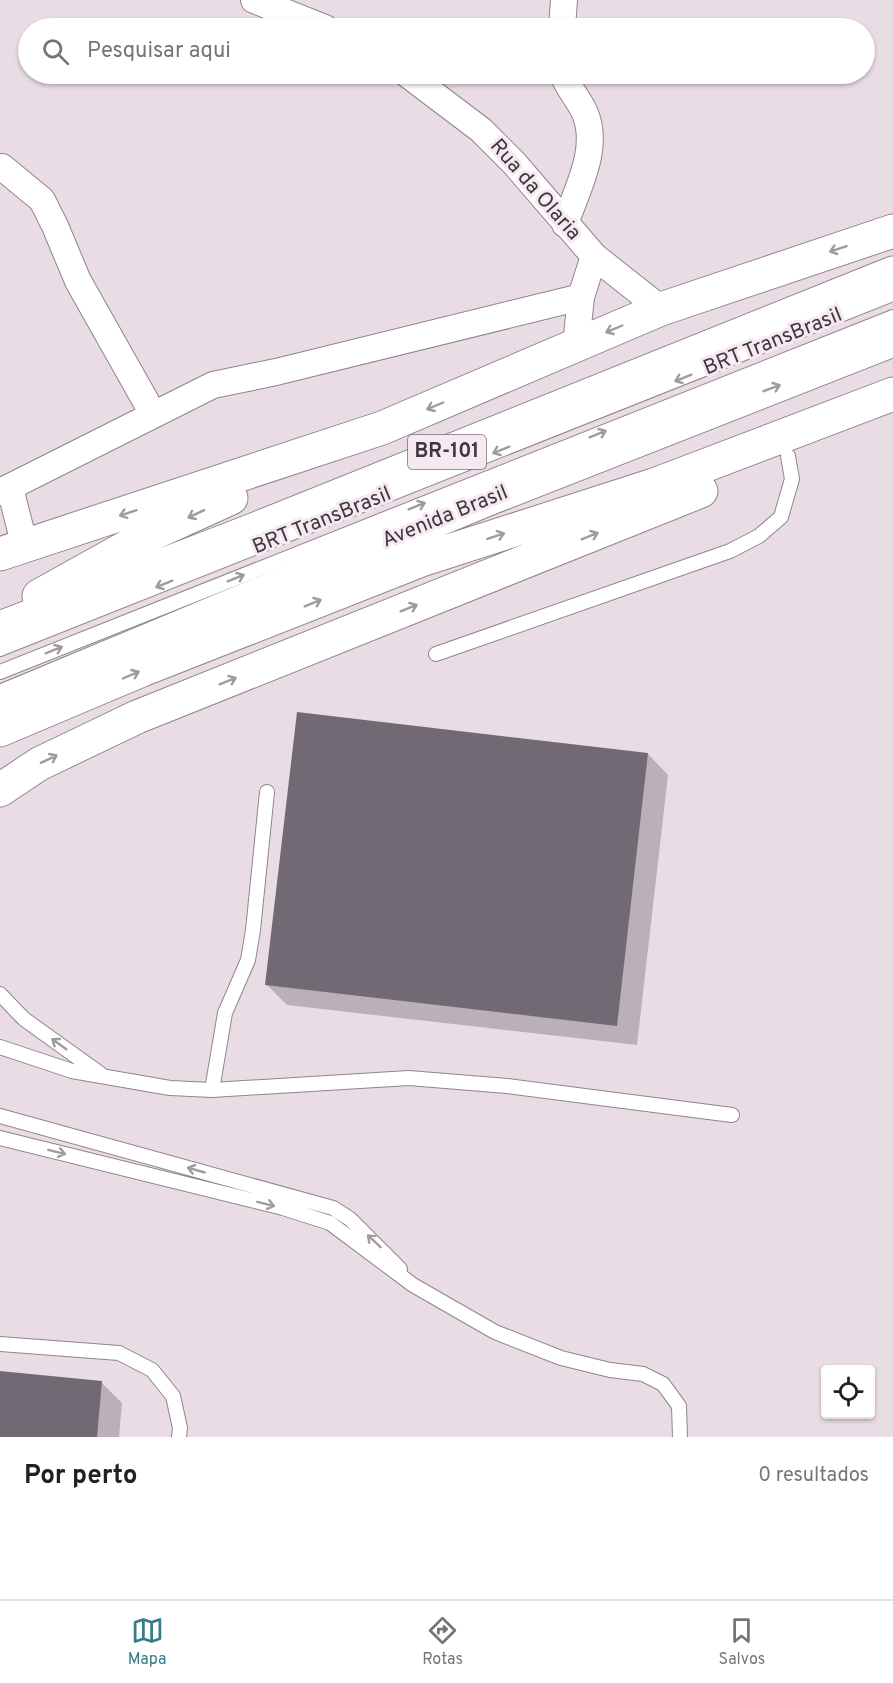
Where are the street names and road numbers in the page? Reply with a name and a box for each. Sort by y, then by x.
street label: Rua da Olaria [483,134,587,246]
street label: BRT TransBrasil [700,302,846,382]
road number: BR-101 [408,435,486,469]
street label: Avenida Brasil [378,479,512,555]
street label: BRT TransBrasil [249,481,395,561]

